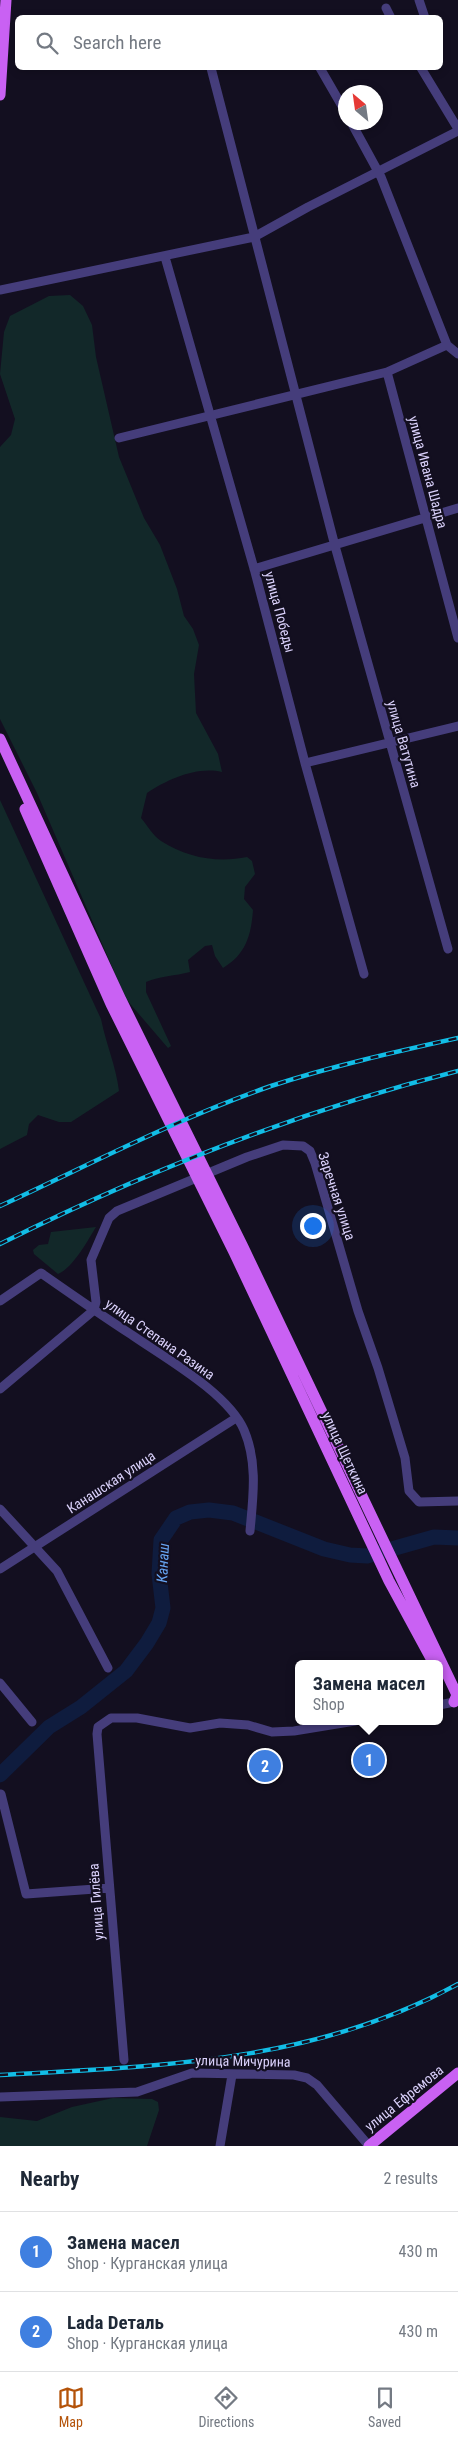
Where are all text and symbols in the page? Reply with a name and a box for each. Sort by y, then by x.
search box [15,15,443,70]
icon: search [33,29,61,57]
text: Search here [73,31,161,54]
north arrow [338,85,383,130]
street label: улица Ивана Шадра [405,414,451,530]
street label: улица Победы [262,570,298,654]
street label: улица Ватутина [384,698,424,790]
street label: Заречная улица [315,1150,359,1242]
your location [300,1213,326,1239]
street label: улица Степана Разина [102,1295,218,1383]
street label: улица Щеткина [319,1409,371,1497]
street label: Канашская улица [64,1448,158,1516]
water label: Канаш [153,1543,173,1583]
popup [295,1660,443,1725]
text: Замена масел [313,1672,425,1695]
text: Shop [313,1695,345,1714]
pin: 1 [353,1741,385,1779]
pin: 2 [249,1747,281,1785]
street label: улица Гилёва [85,1863,107,1941]
street label: улица Мичурина [195,2052,291,2070]
street label: улица Ефремова [362,2062,446,2134]
text: Nearby [20,2167,79,2191]
text: 2 results [383,2169,438,2188]
text: Замена масел [67,2231,180,2254]
text: 1 [32,2242,40,2261]
text: 430 m [399,2242,438,2261]
text: Shop · Курганская улица [67,2254,228,2273]
text: Lada Dеталь [67,2311,164,2334]
text: 2 [32,2322,40,2341]
text: 430 m [399,2322,438,2341]
text: Shop · Курганская улица [67,2334,228,2353]
tab: Map [57,2384,85,2430]
tab: Directions [198,2384,254,2430]
tab: Saved [368,2384,401,2430]

